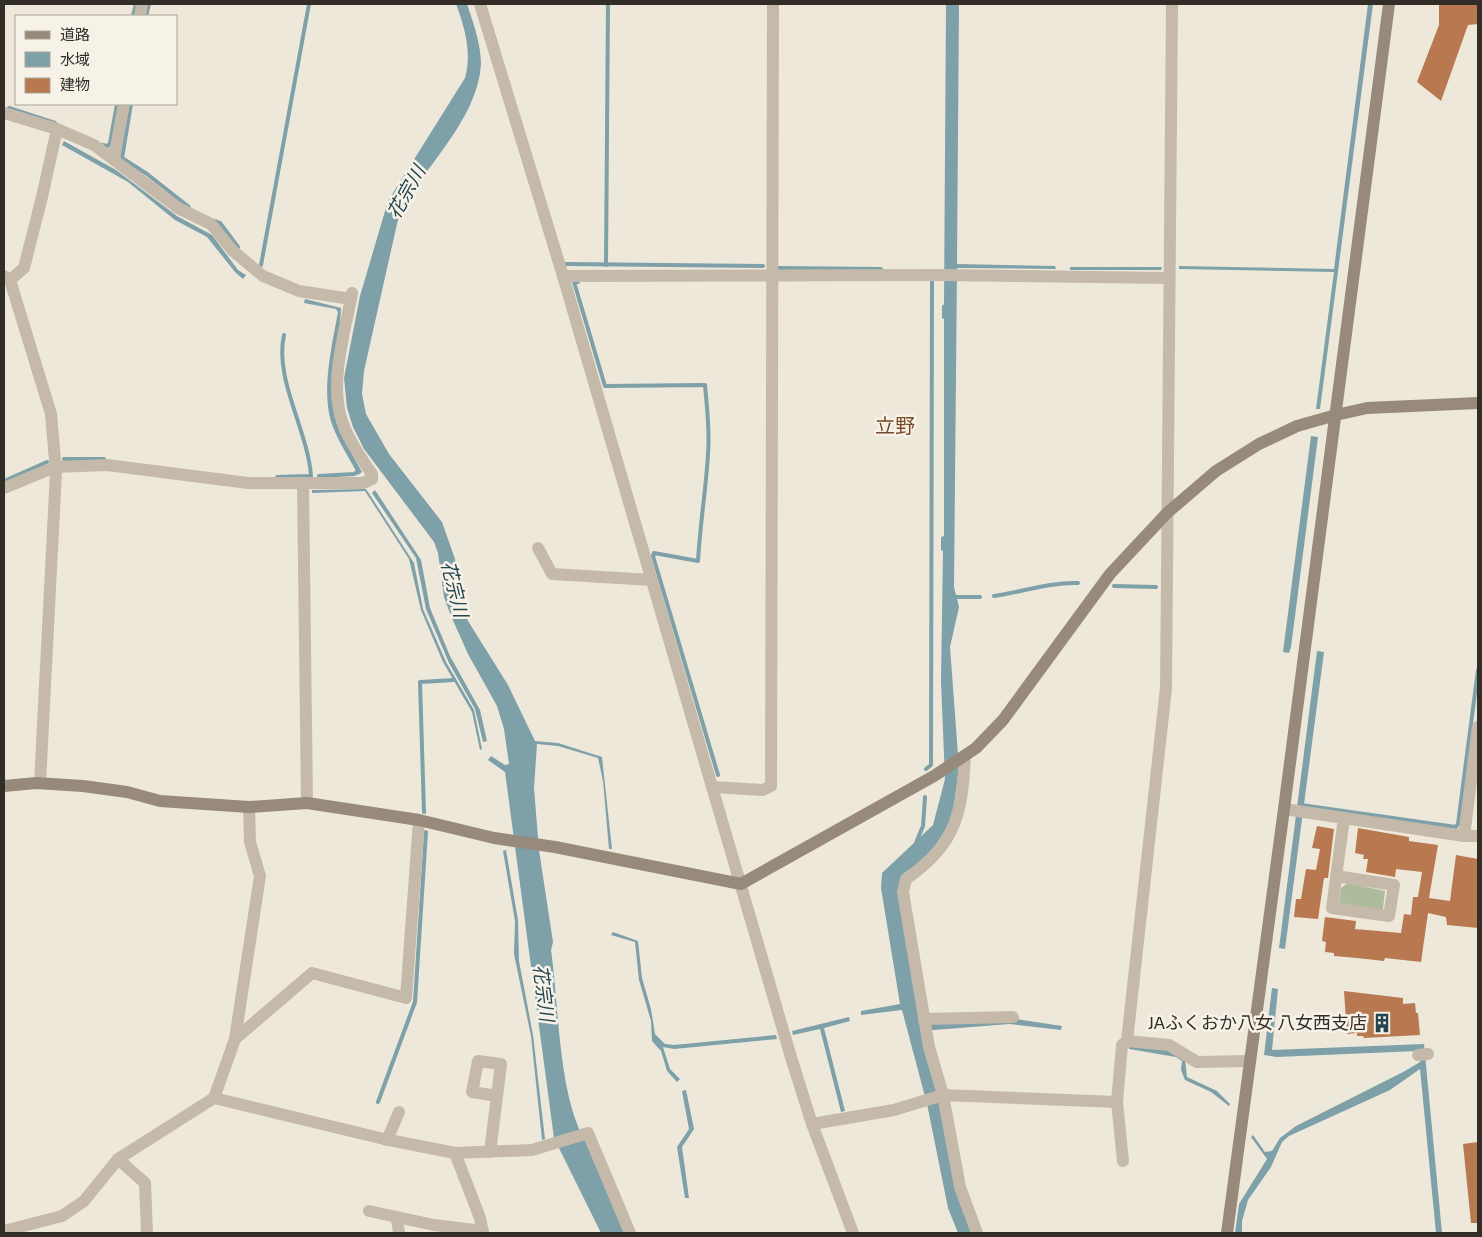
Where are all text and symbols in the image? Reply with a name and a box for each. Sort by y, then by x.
legend [15,15,178,105]
text: 道路 [60,25,90,43]
text: 水域 [60,50,90,68]
text: 建物 [60,75,90,93]
water label: 花宗川 [382,160,430,222]
district label: 立野 [875,413,915,437]
water label: 花宗川 [437,558,474,621]
water label: 花宗川 [530,963,560,1025]
place label: JAふくおか八女 八女西支店 [1148,1011,1367,1033]
building icon: JAふくおか八女 八女西支店 [1371,1012,1393,1034]

